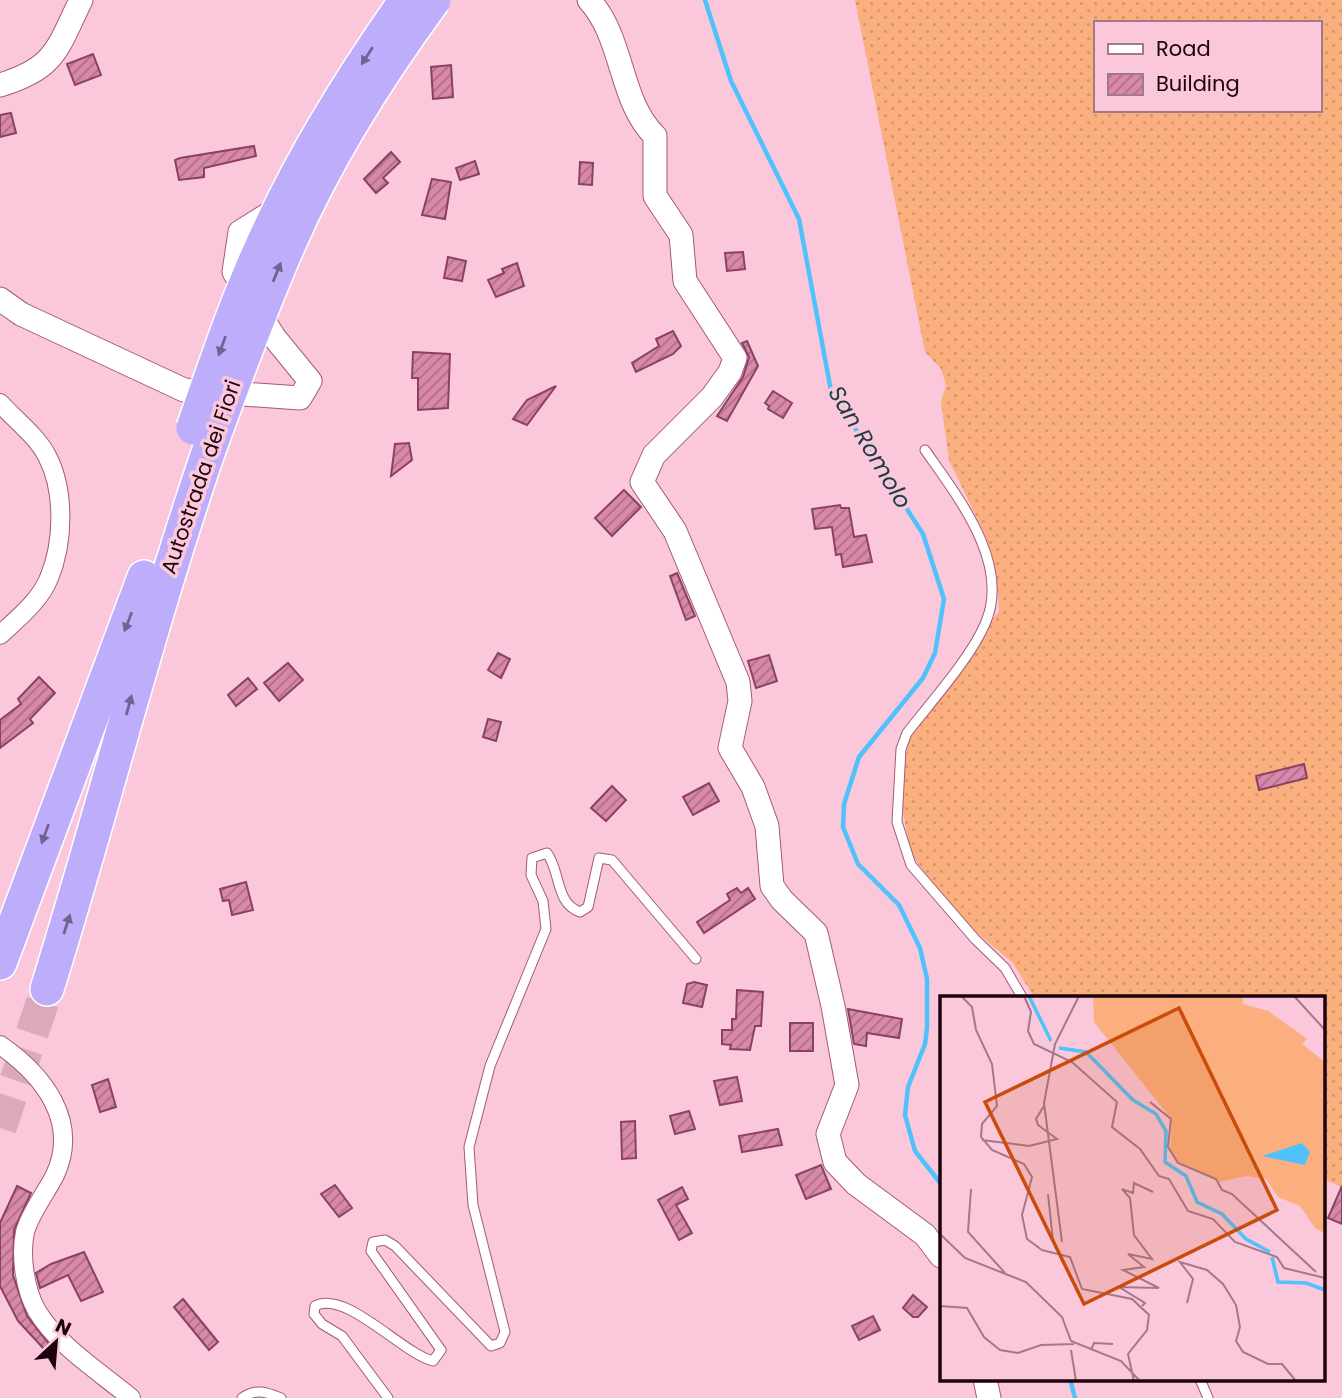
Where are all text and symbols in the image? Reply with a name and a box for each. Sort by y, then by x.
legend [1094,21,1321,112]
text: Road [1156,34,1211,63]
one-way arrow [360,47,374,65]
text: Building [1156,69,1240,98]
one-way arrow [272,262,283,283]
one-way arrow [216,336,227,357]
street label: Autostrada dei Fiori [154,376,247,578]
water label: San Romolo [821,380,919,514]
one-way arrow [122,612,133,633]
one-way arrow [124,694,135,716]
one-way arrow [40,824,51,845]
one-way arrow [63,913,73,934]
inset map [940,996,1324,1380]
north arrow [21,1307,91,1377]
text: N [51,1312,76,1342]

